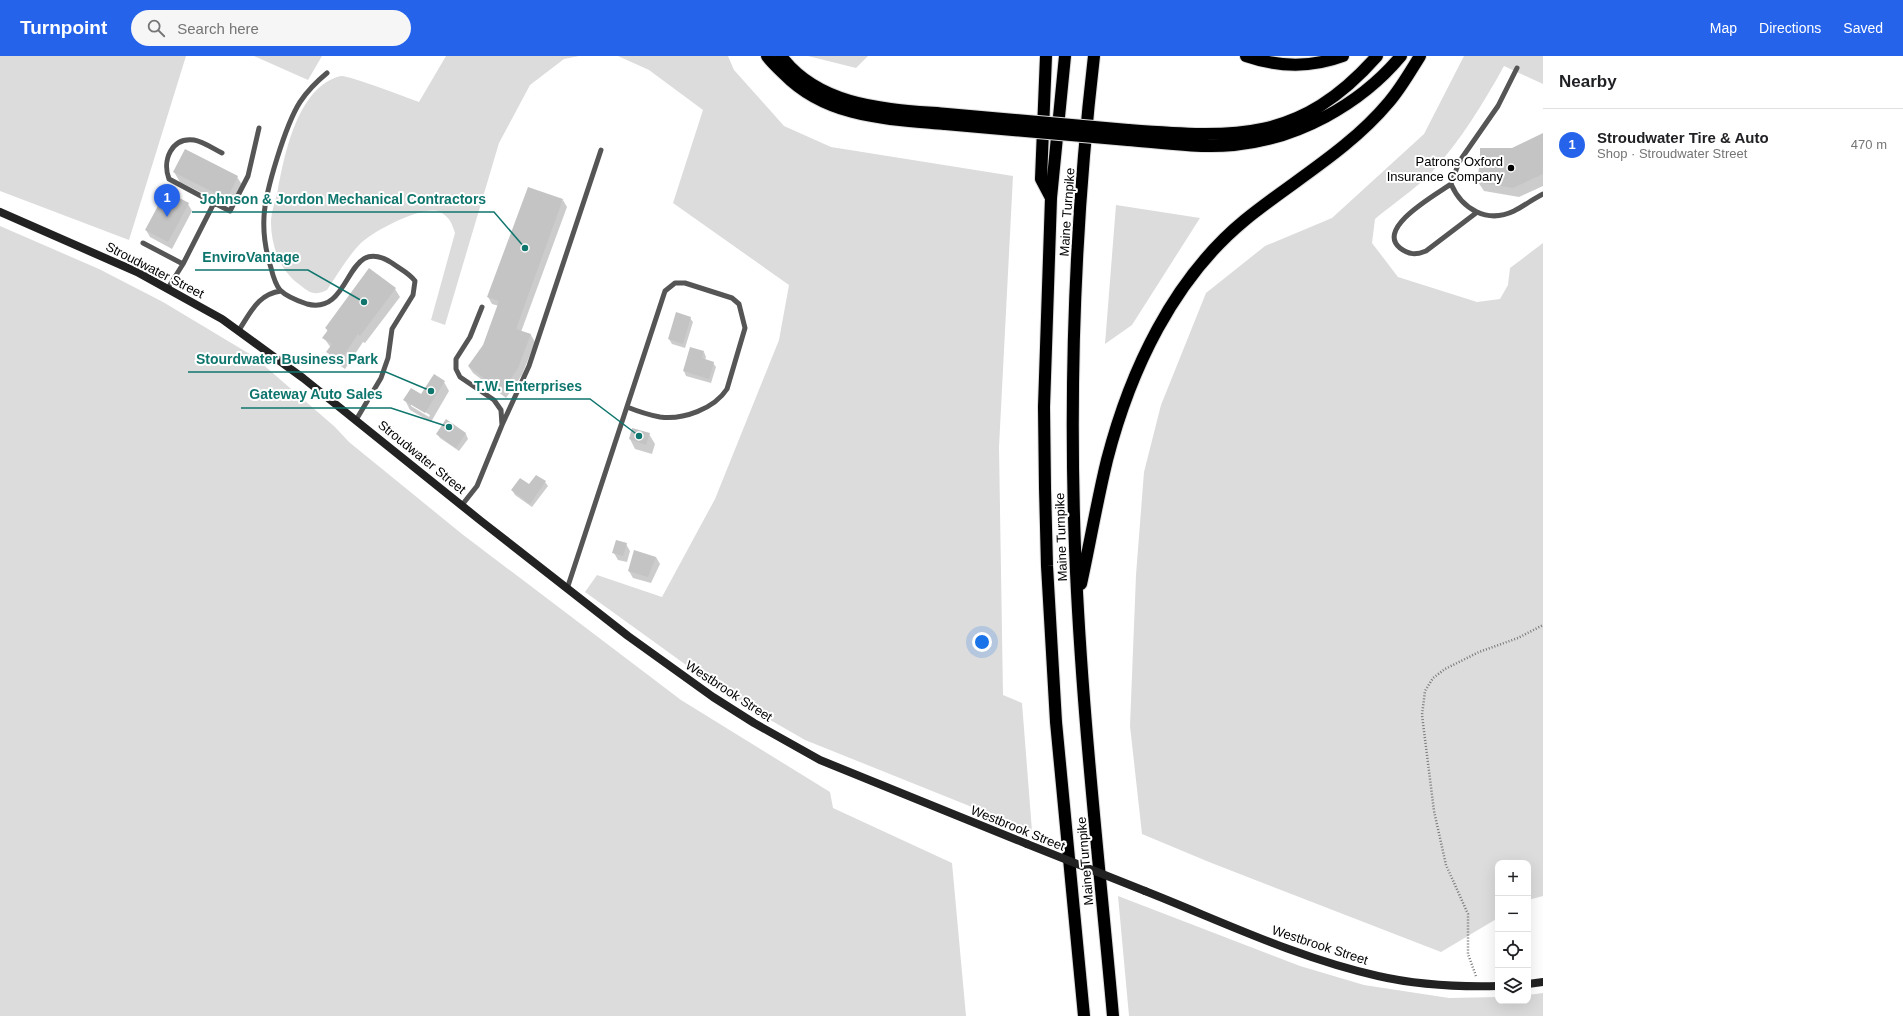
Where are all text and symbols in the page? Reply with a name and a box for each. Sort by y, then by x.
search box [131,10,411,46]
text: Turnpoint [20,17,107,38]
icon: search [145,17,167,39]
text: Search here [177,20,259,37]
text: Map [1710,20,1737,36]
text: Directions [1759,20,1821,36]
text: Saved [1843,20,1883,36]
text: Nearby [1559,72,1617,91]
text: Stroudwater Tire & Auto [1597,129,1769,146]
text: 1 [1568,137,1576,152]
text: 470 m [1851,137,1887,152]
text: Shop · Stroudwater Street [1597,146,1747,161]
place label: Patrons Oxford Insurance Company [1387,154,1503,184]
marker: Patrons Oxford Insurance Company [1506,163,1516,173]
street label: Maine Turnpike [1056,167,1078,257]
pin: 1 [154,184,180,217]
callout: Johnson & Jordon Mechanical Contractors [192,186,494,212]
text: Johnson & Jordon Mechanical Contractors [200,191,486,207]
street label: Stroudwater Street [103,239,207,301]
callout: EnviroVantage [195,244,308,270]
text: EnviroVantage [202,249,300,265]
callout: Stourdwater Business Park [188,346,386,372]
text: Stourdwater Business Park [196,351,378,367]
callout: T.W. Enterprises [466,373,590,399]
text: T.W. Enterprises [474,378,582,394]
callout: Gateway Auto Sales [241,382,391,408]
text: Gateway Auto Sales [249,386,383,402]
street label: Stroudwater Street [375,417,469,497]
street label: Maine Turnpike [1052,492,1070,582]
your location [972,632,992,652]
street label: Westbrook Street [683,657,775,725]
street label: Westbrook Street [969,802,1068,854]
street label: Maine Turnpike [1074,816,1096,906]
map controls [1495,860,1531,1004]
button: + [1495,860,1531,896]
button: − [1495,896,1531,932]
street label: Westbrook Street [1270,922,1370,968]
button: locate [1495,932,1531,968]
button: layers [1495,968,1531,1004]

